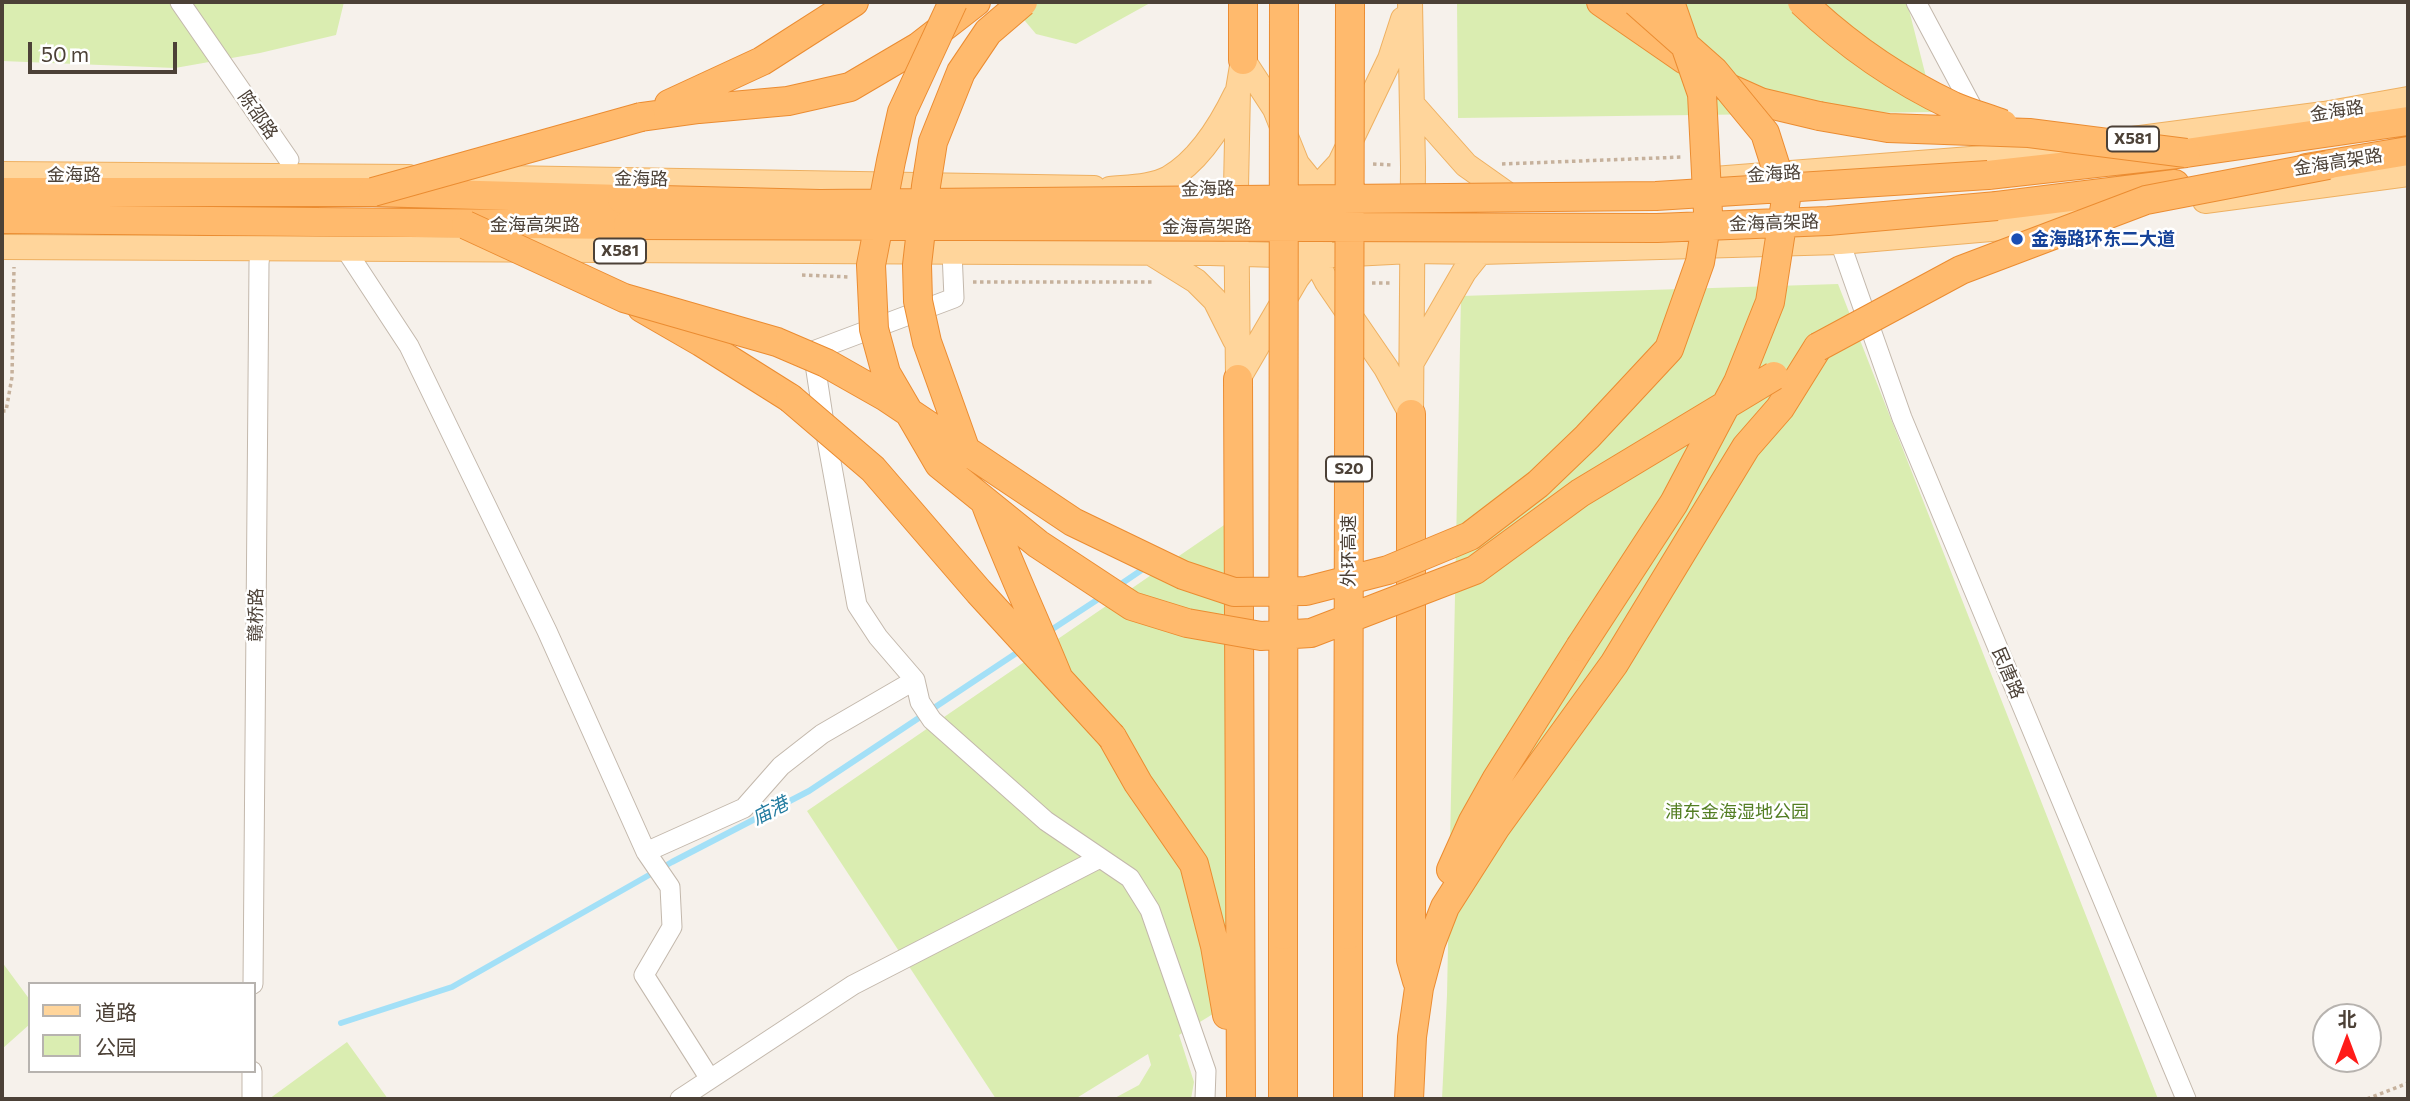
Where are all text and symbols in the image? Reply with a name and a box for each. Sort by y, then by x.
scale bar [32,28,180,72]
text: 50 m [41,41,89,66]
street label: 陈邵路 [234,87,282,143]
street label: 金海路 [2309,96,2365,126]
road number: X581 [2107,127,2159,152]
street label: 金海高架路 [2292,144,2384,180]
street label: 金海路 [1746,161,1802,187]
street label: 金海路 [47,164,101,186]
street label: 金海路 [614,168,668,190]
street label: 金海路 [1181,178,1235,200]
street label: 金海高架路 [1729,211,1819,235]
street label: 金海高架路 [490,214,580,236]
street label: 金海高架路 [1162,216,1252,238]
place label: 金海路环东二大道 [2031,228,2175,250]
marker: 金海路环东二大道 [2009,231,2025,247]
road number: X581 [594,238,646,264]
road number: S20 [1326,456,1372,482]
street label: 外环高速 [1338,515,1360,587]
street label: 赣桥路 [245,588,267,642]
street label: 民唐路 [1988,644,2028,702]
water label: 庙港 [748,792,792,830]
park label: 浦东金海湿地公园 [1665,801,1809,823]
legend [28,982,256,1073]
text: 道路 [95,999,137,1024]
north arrow [2312,1003,2382,1073]
text: 北 [2337,1007,2357,1030]
text: 公园 [95,1034,137,1059]

